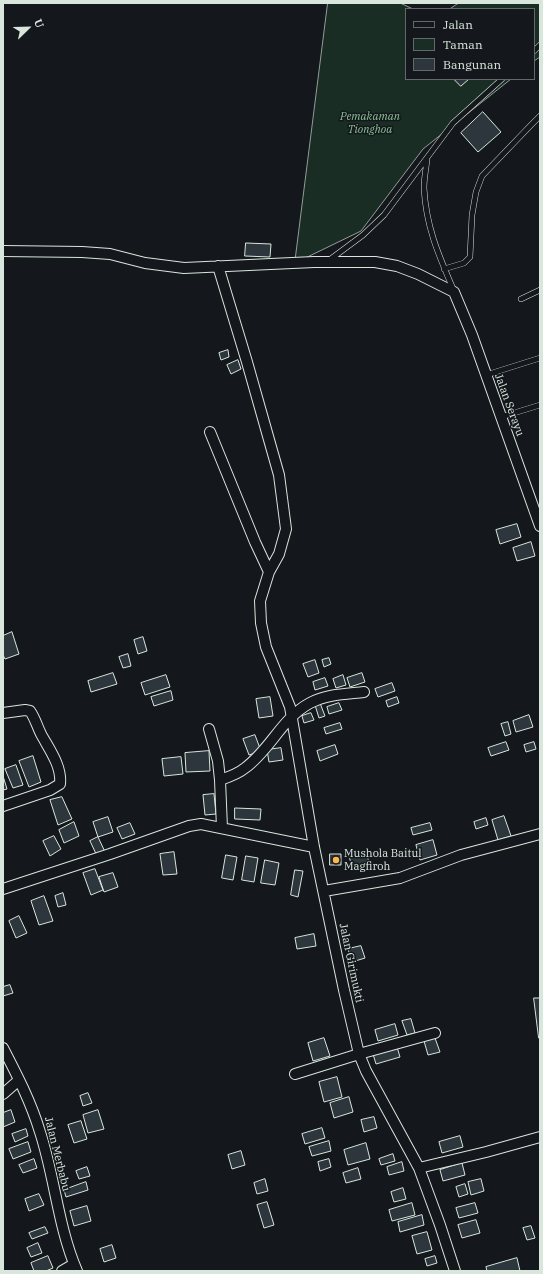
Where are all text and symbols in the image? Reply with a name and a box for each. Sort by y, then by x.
north arrow [8,8,48,48]
legend [405,8,535,80]
text: U [31,17,47,30]
text: Jalan [443,17,473,32]
text: Taman [443,37,483,52]
text: Bangunan [443,57,501,72]
park label: Pemakaman Tionghoa [340,110,400,136]
street label: Jalan Serayu [492,372,526,438]
place label: Mushola Baitul Magfiroh [344,847,422,873]
marker: Mushola Baitul Magfiroh [331,855,341,865]
street label: Jalan Girimukti [336,922,366,1004]
street label: Jalan Merbabu [41,1115,73,1193]

